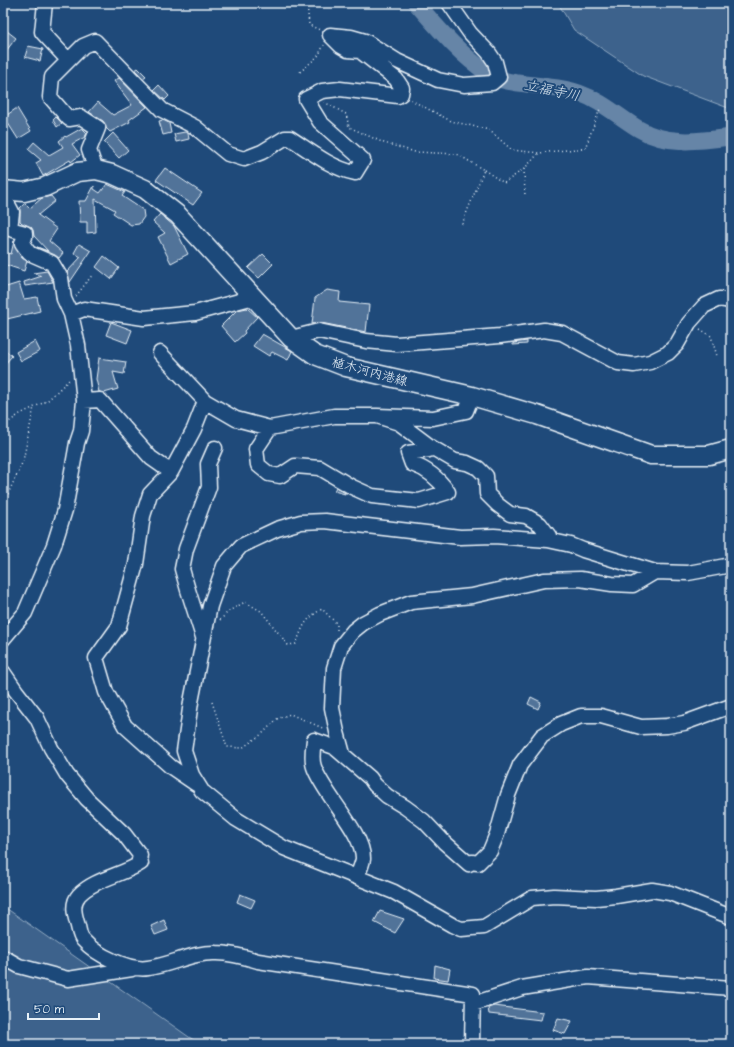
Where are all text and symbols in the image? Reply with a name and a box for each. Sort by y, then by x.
water label: 立福寺川 [522,75,581,107]
street label: 植木河内港線 [330,353,411,391]
scale bar [28,995,99,1021]
text: 50 m [34,1001,65,1018]

